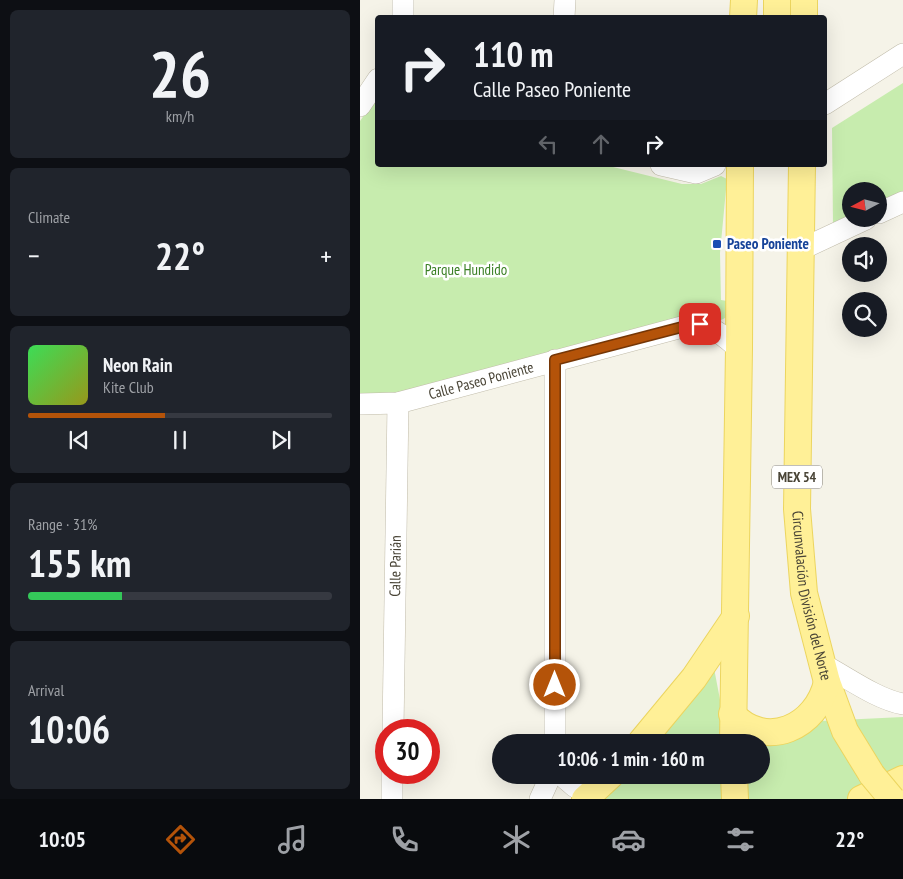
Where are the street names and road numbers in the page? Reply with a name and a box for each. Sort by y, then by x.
street label: Calle Paseo Poniente [426,357,536,403]
road number: MEX 54 [772,466,822,488]
street label: Circunvalación División del Norte [788,510,836,682]
street label: Calle Parián [385,535,405,597]

